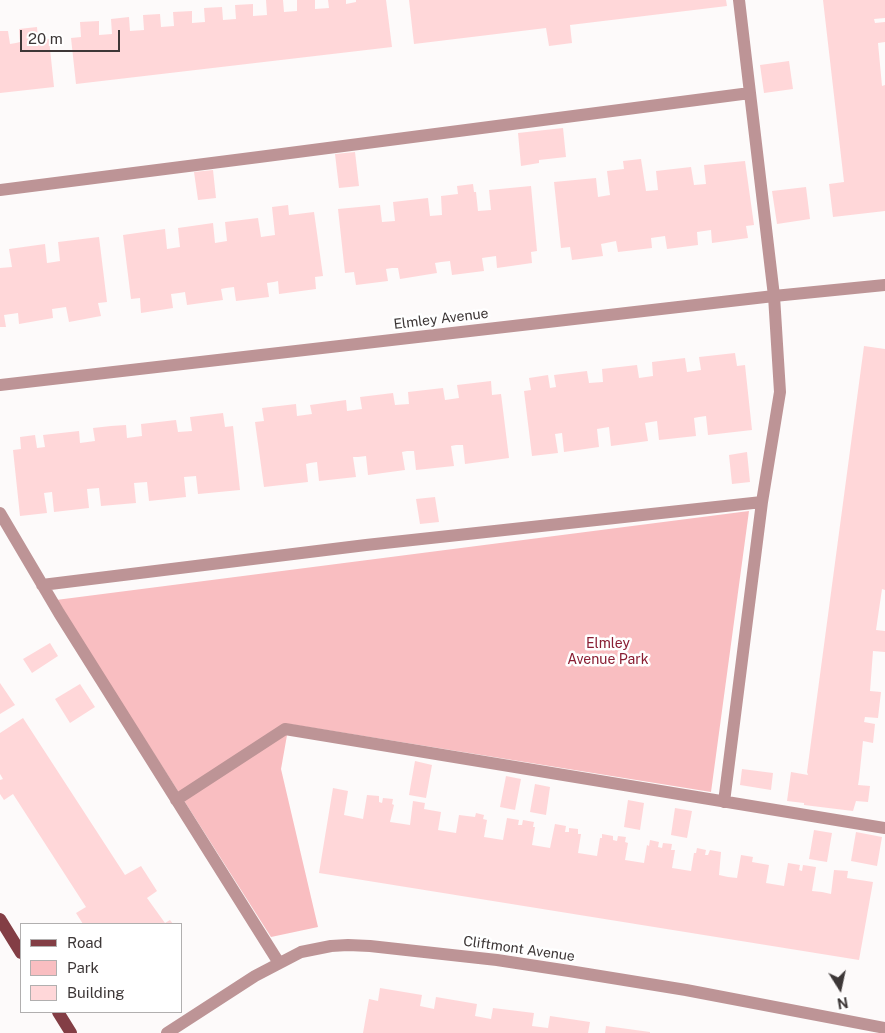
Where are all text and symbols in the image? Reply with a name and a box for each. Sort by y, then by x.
scale bar [22,20,122,52]
text: 20 m [28,30,63,47]
street label: Elmley Avenue [393,305,489,333]
park label: Elmley Avenue Park [567,636,649,669]
legend [20,923,182,1013]
street label: Cliftmont Avenue [462,933,576,965]
text: Road [67,934,103,951]
text: Park [67,959,99,976]
north arrow [815,963,865,1013]
text: Building [67,984,125,1001]
text: N [836,994,849,1012]

